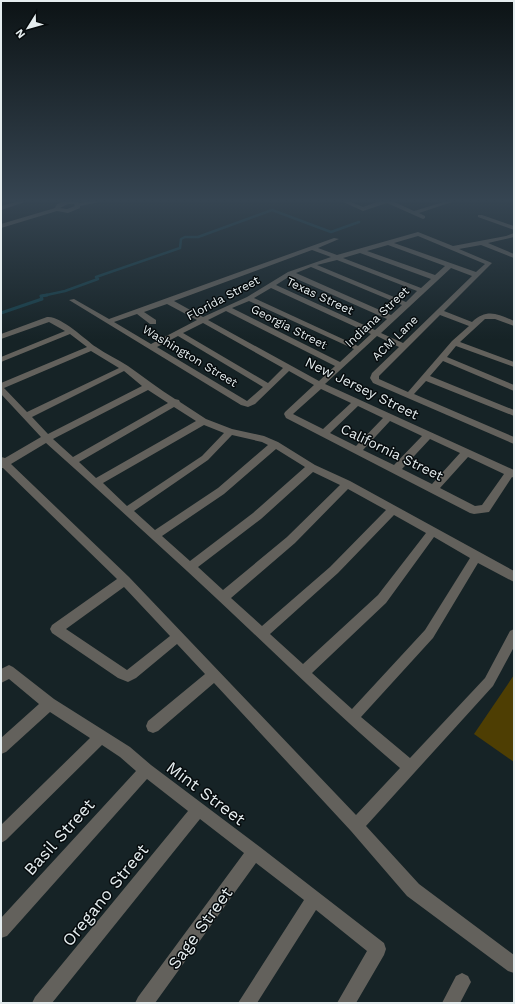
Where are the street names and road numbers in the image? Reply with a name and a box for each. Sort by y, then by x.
street label: Florida Street [184,273,262,323]
street label: Texas Street [284,274,356,318]
street label: Indiana Street [342,284,412,350]
street label: Georgia Street [249,302,329,352]
street label: ACM Lane [369,313,421,363]
street label: Washington Street [140,322,240,390]
street label: New Jersey Street [303,354,421,422]
street label: California Street [338,420,446,484]
street label: Mint Street [163,757,249,829]
street label: Basil Street [20,795,98,879]
street label: Oregano Street [58,840,152,950]
street label: Sage Street [164,883,236,973]

